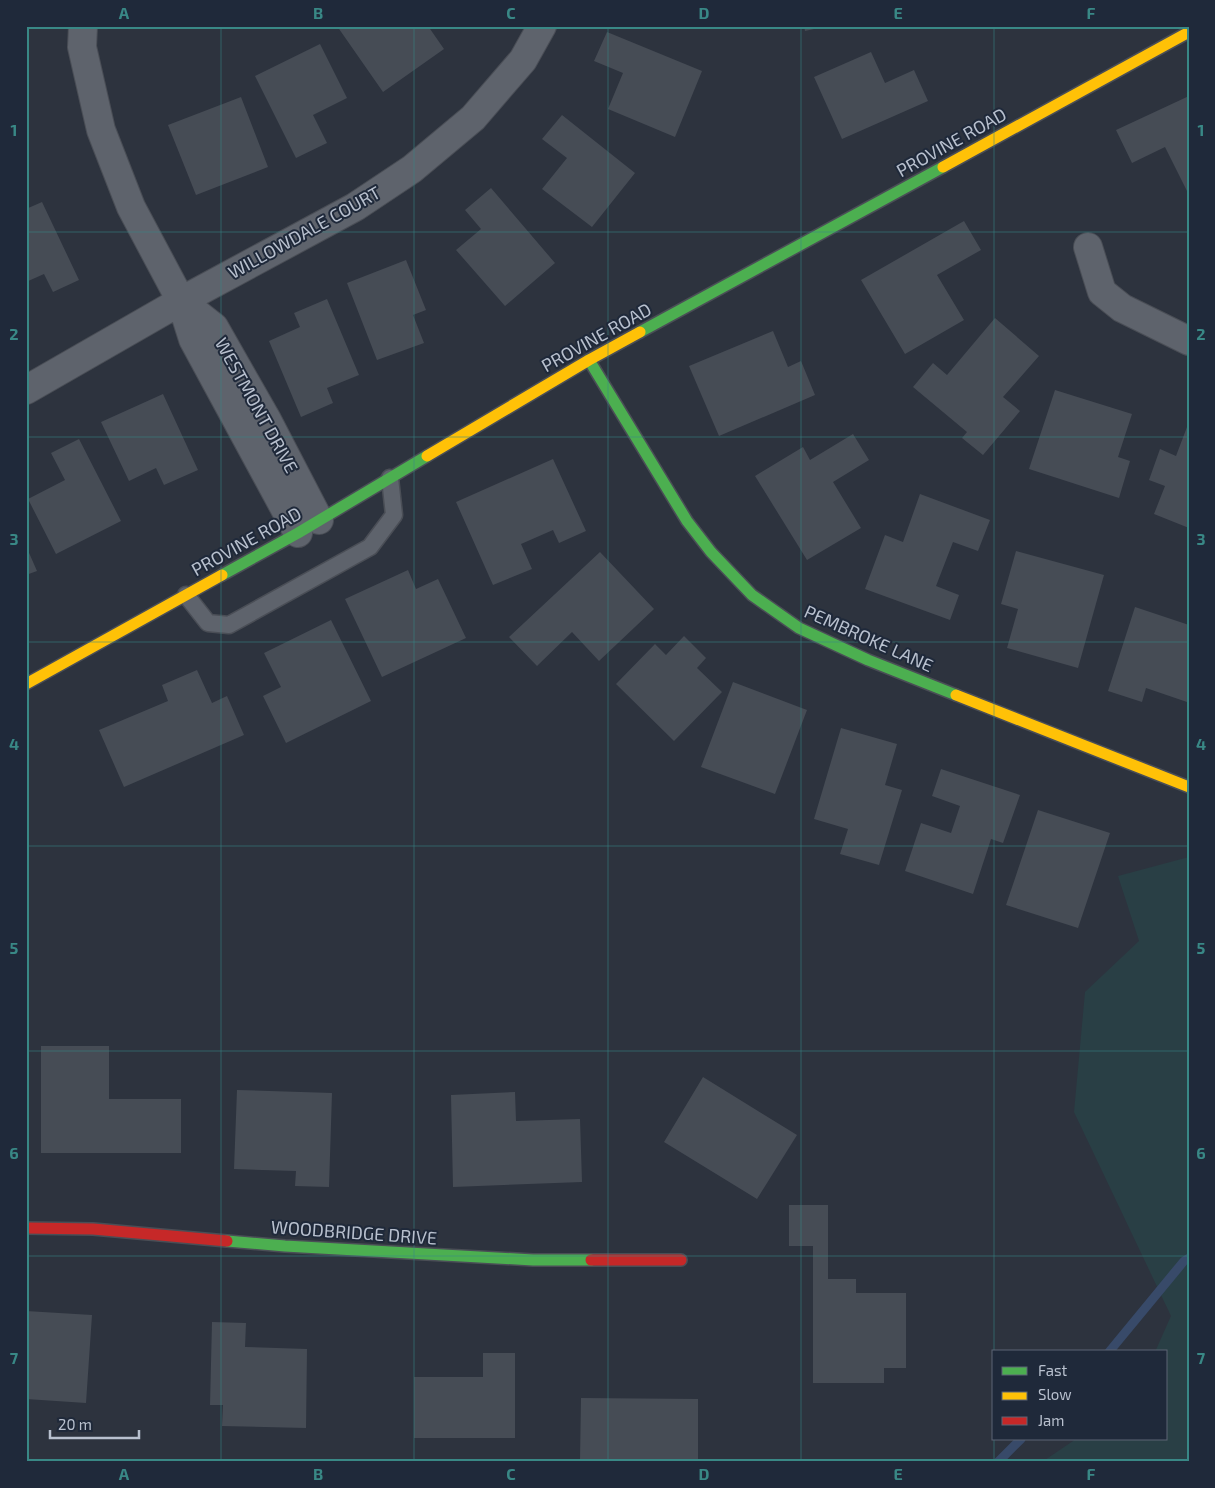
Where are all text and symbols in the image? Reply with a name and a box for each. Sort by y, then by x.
text: A [119,3,130,22]
text: B [313,3,323,22]
text: C [506,3,516,22]
text: D [699,3,710,22]
text: E [893,3,903,22]
text: F [1087,3,1096,22]
street label: PROVINE ROAD [892,103,1010,181]
text: 1 [11,120,17,139]
text: 1 [1198,120,1204,139]
street label: WILLOWDALE COURT [224,181,385,283]
street label: PROVINE ROAD [537,298,655,376]
text: 2 [9,324,19,343]
text: 2 [1196,324,1206,343]
street label: WESTMONT DRIVE [211,334,303,476]
street label: PROVINE ROAD [187,502,305,580]
text: 3 [9,529,19,548]
text: 3 [1196,529,1206,548]
street label: PEMBROKE LANE [801,600,937,676]
text: 4 [9,734,19,753]
text: 4 [1196,734,1206,753]
text: 5 [10,938,19,957]
text: 5 [1197,938,1206,957]
text: 6 [9,1143,19,1162]
text: 6 [1196,1143,1206,1162]
street label: WOODBRIDGE DRIVE [270,1215,438,1249]
text: 7 [10,1348,19,1367]
text: 7 [1197,1348,1206,1367]
legend [992,1350,1168,1440]
text: Fast [1038,1361,1068,1379]
text: Slow [1038,1385,1072,1403]
scale bar [50,1408,139,1440]
text: Jam [1038,1411,1064,1429]
text: 20 m [58,1415,92,1433]
text: A [119,1464,130,1483]
text: B [313,1464,323,1483]
text: C [506,1464,516,1483]
text: D [699,1464,710,1483]
text: E [893,1464,903,1483]
text: F [1087,1464,1096,1483]

